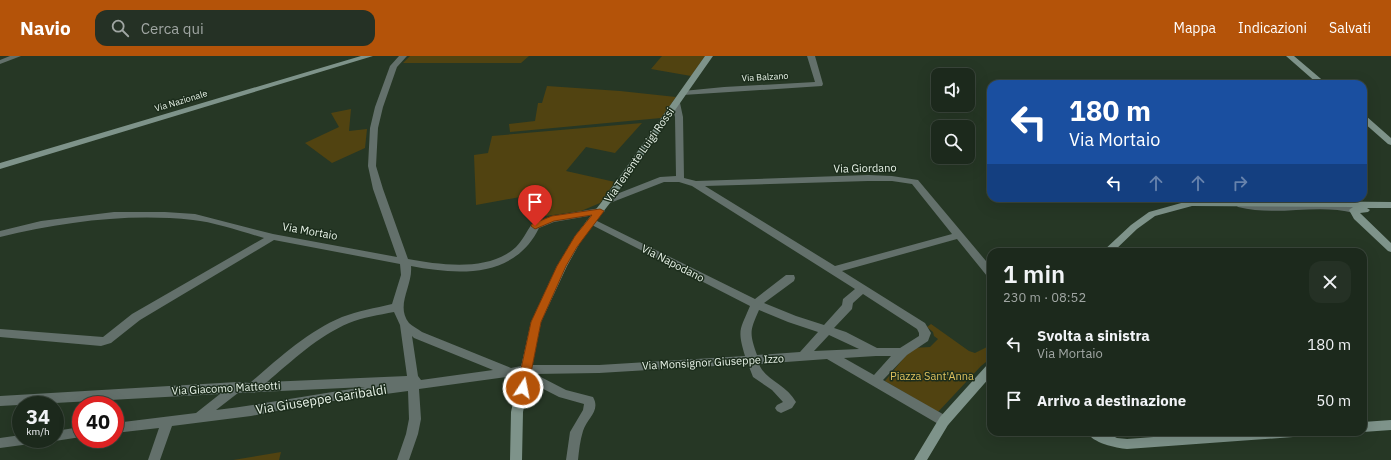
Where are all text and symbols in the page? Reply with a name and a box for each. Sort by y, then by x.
search box [95,10,375,46]
text: Navio [20,16,71,40]
icon: search [109,17,131,39]
text: Cerca qui [141,19,204,38]
text: Mappa [1174,19,1216,37]
text: Indicazioni [1238,19,1307,37]
text: Salvati [1329,19,1371,37]
map controls [931,68,975,164]
button: sound [931,68,975,112]
street label: Via Balzano [741,70,789,83]
street label: Via Nazionale [153,87,209,114]
text: 180 m [1069,92,1151,129]
icon: left [1003,96,1055,148]
street label: Via Tenente Luigi Rossi [601,105,677,205]
button: search [931,120,975,164]
text: Via Mortaio [1069,128,1160,151]
street label: Via Giordano [833,160,897,176]
icon: left [1103,172,1125,194]
icon: ahead [1145,172,1167,194]
icon: ahead [1187,172,1209,194]
icon: right [1229,172,1251,194]
pin [518,185,552,226]
icon: arrive [524,191,546,213]
street label: Via Mortaio [281,219,339,243]
street label: Via Napodano [639,241,707,285]
text: 1 min [1003,258,1065,290]
button: close [1309,261,1351,303]
text: 230 m · 08:52 [1003,289,1086,306]
text: Svolta a sinistra [1037,326,1150,345]
icon: left [1003,333,1025,355]
text: 180 m [1307,335,1351,354]
text: Via Mortaio [1037,345,1103,362]
street label: Via Monsignor Giuseppe Izzo [642,351,784,373]
position arrow [502,367,544,409]
park label: Piazza Sant'Anna [890,369,974,383]
street label: Via Giacomo Matteotti [171,378,281,398]
street label: Via Giuseppe Garibaldi [254,381,388,418]
icon: arrive [1003,389,1025,411]
text: Arrivo a destinazione [1037,391,1186,410]
text: 50 m [1316,391,1351,410]
speed limit sign: 40 [72,396,124,448]
text: 34 [26,403,50,430]
text: km/h [26,425,50,438]

